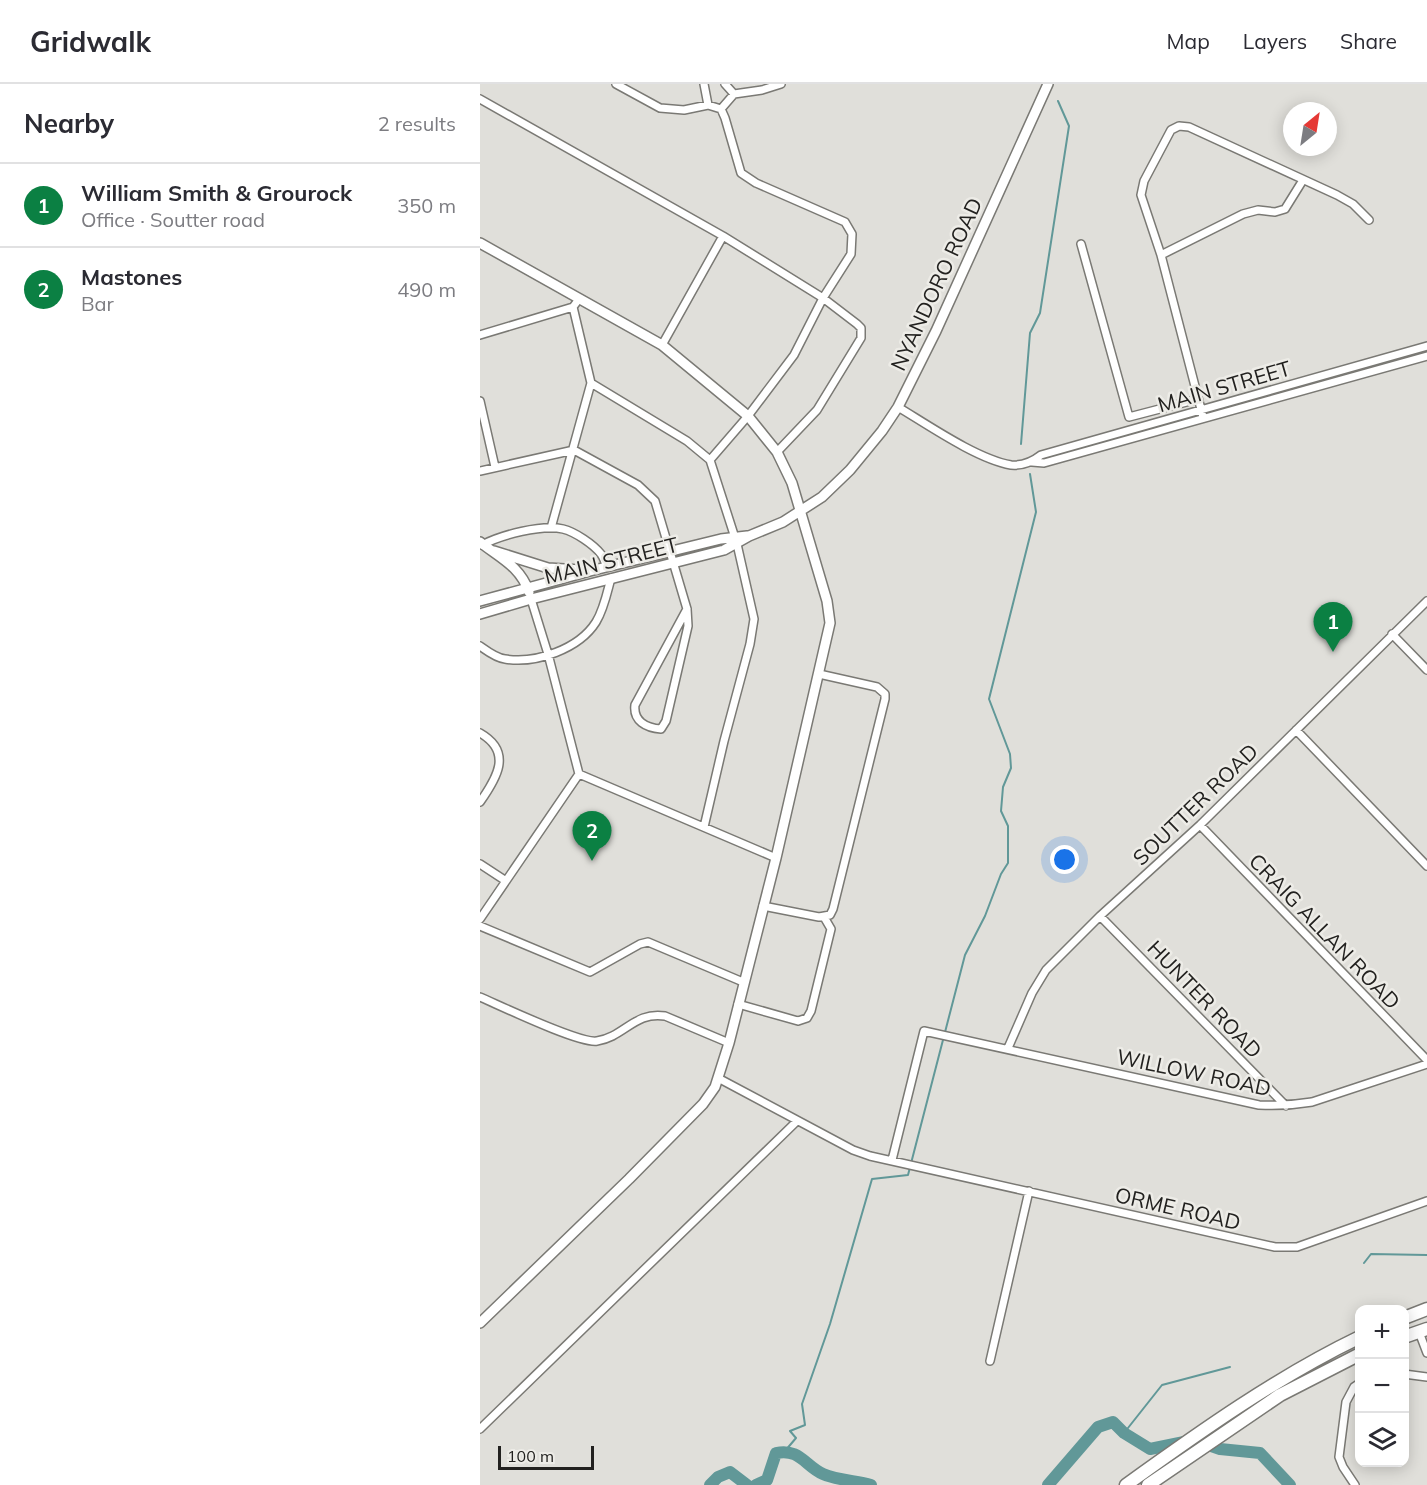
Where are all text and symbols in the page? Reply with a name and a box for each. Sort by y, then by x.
text: Gridwalk [30,24,151,59]
text: Map [1167,28,1210,54]
text: Layers [1243,28,1307,54]
text: Share [1340,28,1397,54]
north arrow [1283,102,1337,156]
text: Nearby [24,107,114,140]
text: 2 results [378,111,456,136]
text: William Smith & Grourock [81,179,352,207]
text: 1 [38,193,50,218]
text: 350 m [397,193,456,218]
street label: NYANDORO ROAD [885,193,987,375]
text: Office · Soutter road [81,207,265,232]
text: Mastones [81,263,182,291]
text: 2 [38,277,50,302]
text: 490 m [397,277,456,302]
text: Bar [81,291,114,316]
street label: MAIN STREET [1154,355,1294,417]
street label: MAIN STREET [541,531,681,589]
pin: 1 [1314,602,1352,652]
street label: SOUTTER ROAD [1127,738,1263,870]
pin: 2 [572,812,612,861]
your location [1050,845,1079,874]
street label: CRAIG ALLAN ROAD [1244,848,1406,1014]
street label: HUNTER ROAD [1142,935,1268,1063]
street label: WILLOW ROAD [1114,1043,1274,1101]
street label: ORME ROAD [1113,1181,1243,1235]
map controls [1355,1305,1409,1467]
button: + [1355,1305,1409,1359]
button: − [1355,1359,1409,1413]
button: layers [1355,1413,1409,1467]
scale bar [498,1443,594,1470]
text: 100 m [507,1446,554,1466]

